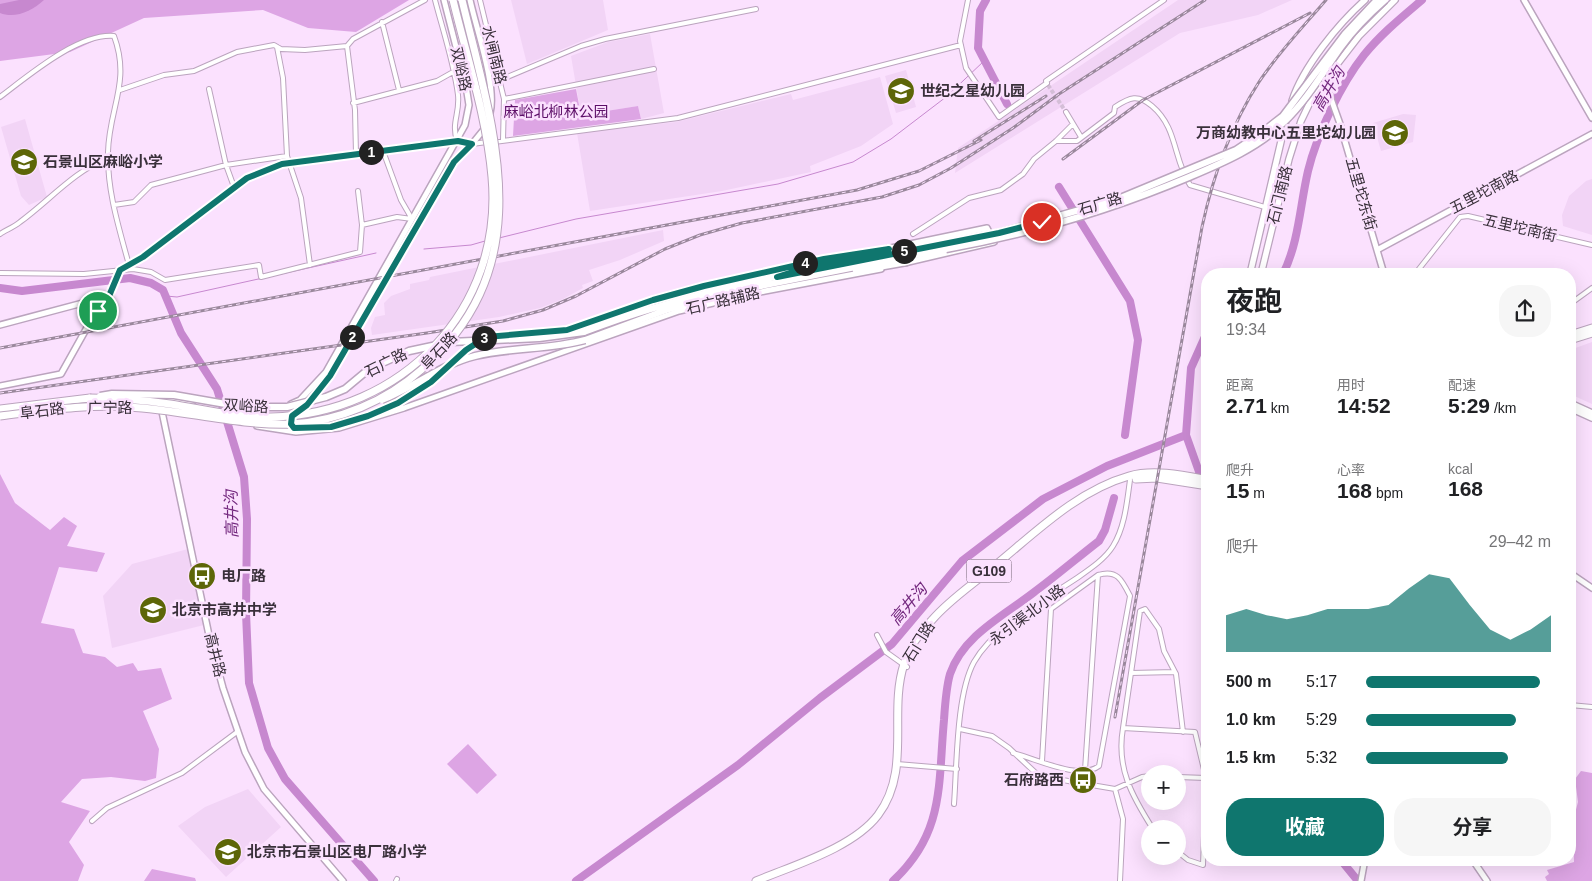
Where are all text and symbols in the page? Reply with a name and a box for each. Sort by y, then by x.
street label: 水闸南路 [479,24,510,86]
street label: 双峪路 [448,45,475,93]
water label: 高井沟 [1309,62,1349,114]
school or university icon: 世纪之星幼儿园 [886,76,916,106]
place label: 世纪之星幼儿园 [920,82,1025,99]
park label: 麻峪北柳林公园 [503,103,609,120]
school or university icon: 万商幼教中心五里坨幼儿园 [1380,118,1410,148]
place label: 万商幼教中心五里坨幼儿园 [1196,124,1376,141]
pin: 1 [358,140,384,164]
text: 1 [368,144,375,160]
school or university icon: 石景山区麻峪小学 [9,147,39,177]
place label: 石景山区麻峪小学 [43,153,163,170]
street label: 五里坨东街 [1343,155,1380,232]
street label: 石门南路 [1264,164,1295,226]
street label: 五里坨南路 [1447,166,1521,217]
street label: 石广路 [1076,189,1124,218]
pin [1021,201,1063,243]
icon: check [1028,208,1056,236]
street label: 五里坨南街 [1482,211,1559,244]
pin: 5 [892,238,916,264]
text: 5 [901,243,908,259]
pin: 4 [792,250,818,276]
text: 4 [802,255,809,271]
street label: 石广路辅路 [684,284,761,317]
button: share [1499,285,1551,337]
text: 夜跑 [1226,286,1282,317]
pin [77,290,119,332]
icon: arrive [84,297,112,325]
text: 19:34 [1226,321,1266,338]
pin: 2 [340,324,364,350]
pin: 3 [472,326,496,350]
street label: 阜石路 [417,328,460,373]
text: 2 [349,329,356,345]
text: 3 [481,330,488,346]
street label: 石广路 [362,345,410,380]
text: 距离 [1226,377,1254,393]
text: 用时 [1337,377,1365,393]
text: 配速 [1448,377,1476,393]
text: 2.71 [1226,394,1267,417]
text: 14:52 [1337,394,1391,417]
text: 5:29 [1448,394,1490,417]
street label: 双峪路 [223,396,269,415]
street label: 阜石路 [19,399,65,422]
street label: 广宁路 [87,399,133,416]
text: km [1267,400,1289,416]
text: /km [1490,400,1516,416]
text: kcal [1448,461,1473,477]
text: 爬升 [1226,462,1254,478]
text: 心率 [1337,462,1365,478]
text: 168 [1448,477,1483,500]
text: 15 [1226,479,1249,502]
text: 168 [1337,479,1372,502]
text: m [1249,485,1265,501]
text: bpm [1372,485,1403,501]
water label: 高井沟 [223,488,240,538]
text: 29–42 m [1489,533,1551,550]
text: 爬升 [1226,538,1258,555]
road number: G109 [966,560,1012,582]
bus stop icon: 电厂路 [187,561,217,591]
place label: 电厂路 [221,567,266,584]
water label: 高井沟 [886,579,932,628]
street label: 永引渠北小路 [986,581,1068,648]
school or university icon: 北京市高井中学 [138,595,168,625]
place label: 北京市高井中学 [172,601,277,618]
street label: 石门路 [899,618,938,665]
street label: 高井路 [202,631,229,679]
text: 500 m [1226,673,1271,690]
text: 5:17 [1306,673,1337,690]
text: 1.0 km [1226,711,1276,728]
text: 5:29 [1306,711,1337,728]
text: 1.5 km [1226,749,1276,766]
text: 5:32 [1306,749,1337,766]
bus stop icon: 石府路西 [1068,765,1098,795]
map controls [1141,765,1186,865]
button: + [1141,765,1186,810]
place label: 石府路西 [1004,771,1064,788]
button: 收藏 [1226,798,1384,856]
button: 分享 [1394,798,1551,856]
button: − [1141,820,1186,865]
school or university icon: 北京市石景山区电厂路小学 [213,837,243,867]
place label: 北京市石景山区电厂路小学 [247,843,427,860]

